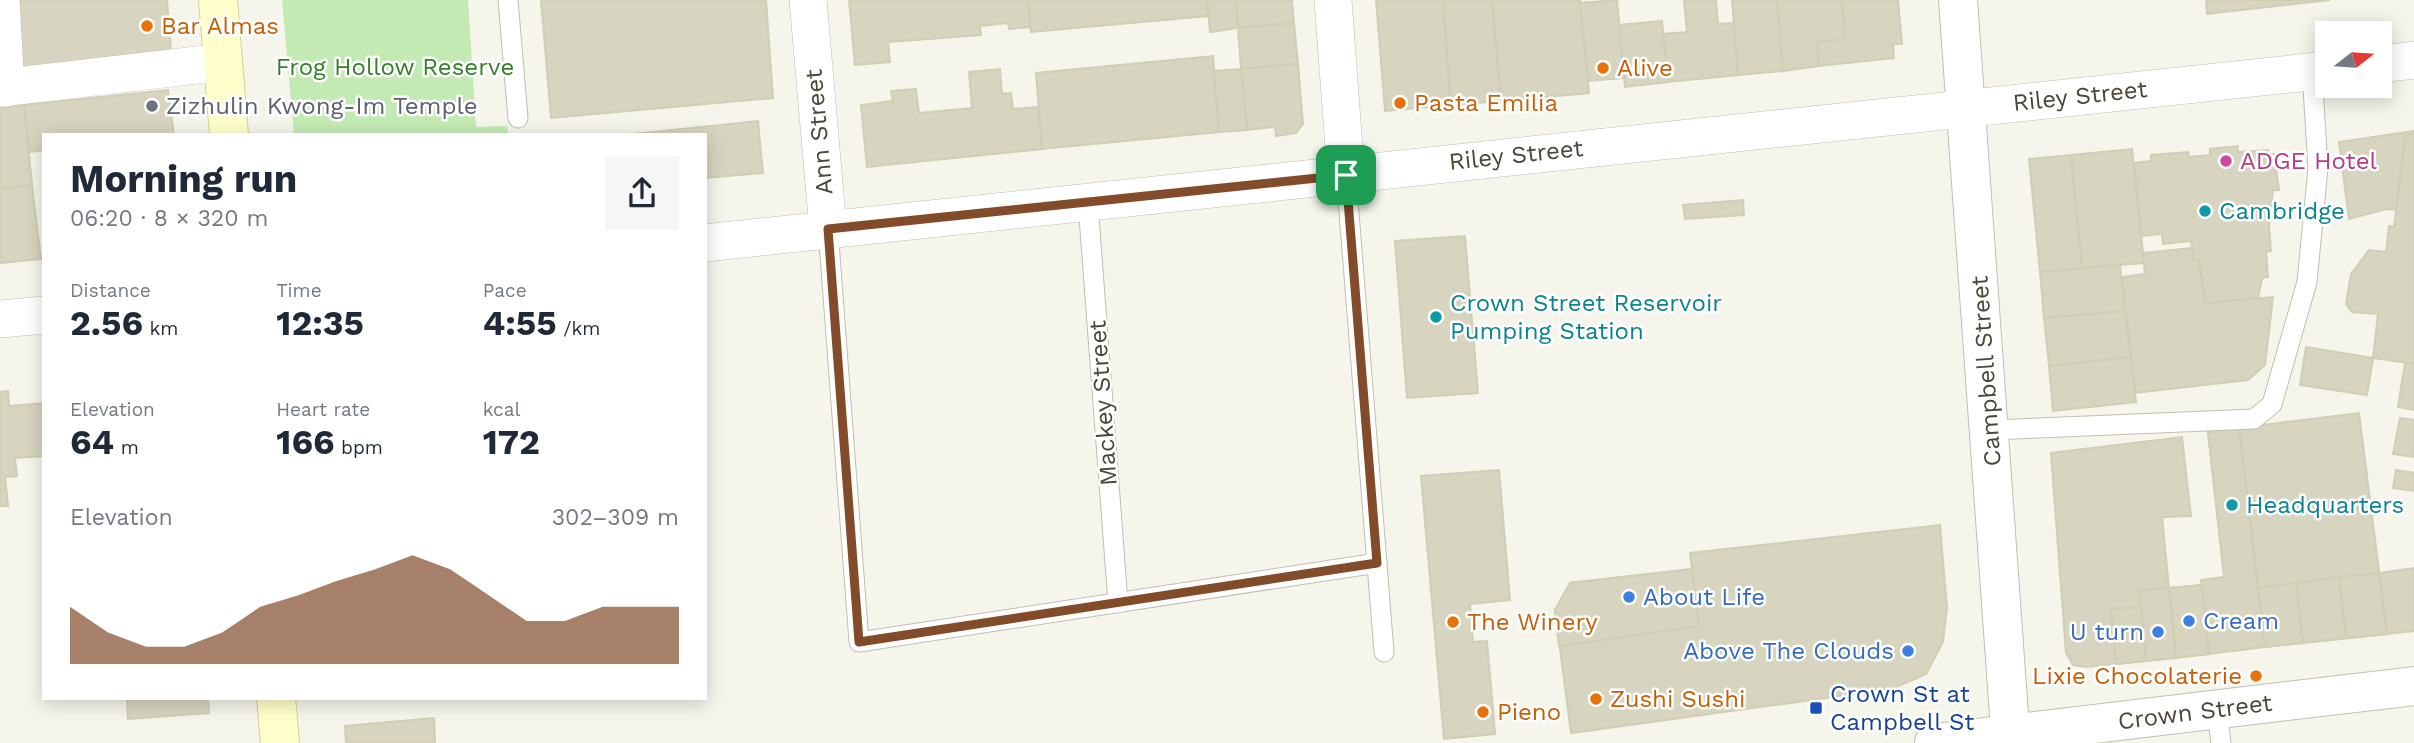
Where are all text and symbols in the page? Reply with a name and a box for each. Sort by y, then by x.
place label: Bar Almas [161,12,279,40]
marker: Bar Almas [139,18,155,34]
north arrow [2315,21,2392,98]
map controls [2315,21,2392,98]
park label: Frog Hollow Reserve [276,53,514,81]
place label: Alive [1617,54,1673,82]
marker: Alive [1595,60,1611,76]
street label: Ann Street [800,68,838,196]
street label: Riley Street [2011,75,2149,117]
place label: Pasta Emilia [1414,89,1558,117]
place label: Zizhulin Kwong-Im Temple [166,92,478,120]
marker: Pasta Emilia [1392,95,1408,111]
marker: Zizhulin Kwong-Im Temple [144,98,160,114]
street label: Riley Street [1447,134,1585,176]
pin [1316,145,1376,205]
place label: ADGE Hotel [2240,147,2378,175]
marker: ADGE Hotel [2218,153,2234,169]
button: share [605,156,679,230]
icon: arrive [1327,156,1365,194]
text: Morning run [70,157,297,201]
place label: Cambridge [2219,197,2345,225]
marker: Cambridge [2197,203,2213,219]
text: 06:20 · 8 × 320 m [70,205,268,232]
street label: Campbell Street [1965,275,2007,467]
text: Distance [70,279,151,302]
text: Time [276,279,322,302]
text: Pace [483,279,527,302]
place label: Crown Street Reservoir Pumping Station [1450,289,1722,345]
text: 2.56 [70,302,143,344]
text: 12:35 [276,302,364,344]
text: 4:55 [483,302,557,344]
marker: Crown Street Reservoir Pumping Station [1428,309,1444,325]
text: km [143,317,178,340]
text: /km [557,317,600,340]
street label: Mackey Street [1083,319,1123,487]
text: Elevation [70,398,155,421]
text: Heart rate [276,398,370,421]
text: kcal [483,398,520,421]
text: 64 [70,421,114,463]
text: 166 [276,421,335,463]
text: 172 [483,421,540,463]
text: m [114,436,139,459]
text: bpm [335,436,383,459]
place label: Headquarters [2246,491,2404,519]
marker: Headquarters [2224,497,2240,513]
text: Elevation [70,504,173,531]
text: 302–309 m [552,504,679,531]
place label: About Life [1643,583,1765,611]
marker: About Life [1621,589,1637,605]
place label: Cream [2203,607,2279,635]
place label: The Winery [1467,608,1598,636]
marker: Cream [2181,613,2197,629]
marker: The Winery [1445,614,1461,630]
place label: U turn [2070,618,2144,646]
marker: U turn [2150,624,2166,640]
place label: Above The Clouds [1683,637,1894,665]
marker: Above The Clouds [1900,643,1916,659]
place label: Lixie Chocolaterie [2032,662,2242,690]
marker: Lixie Chocolaterie [2248,668,2264,684]
place label: Crown St at Campbell St [1830,680,1974,736]
place label: Zushi Sushi [1610,685,1746,713]
street label: Crown Street [2116,689,2274,735]
marker: Zushi Sushi [1588,691,1604,707]
place label: Pieno [1497,698,1561,726]
marker: Crown St at Campbell St [1808,700,1824,716]
marker: Pieno [1475,704,1491,720]

